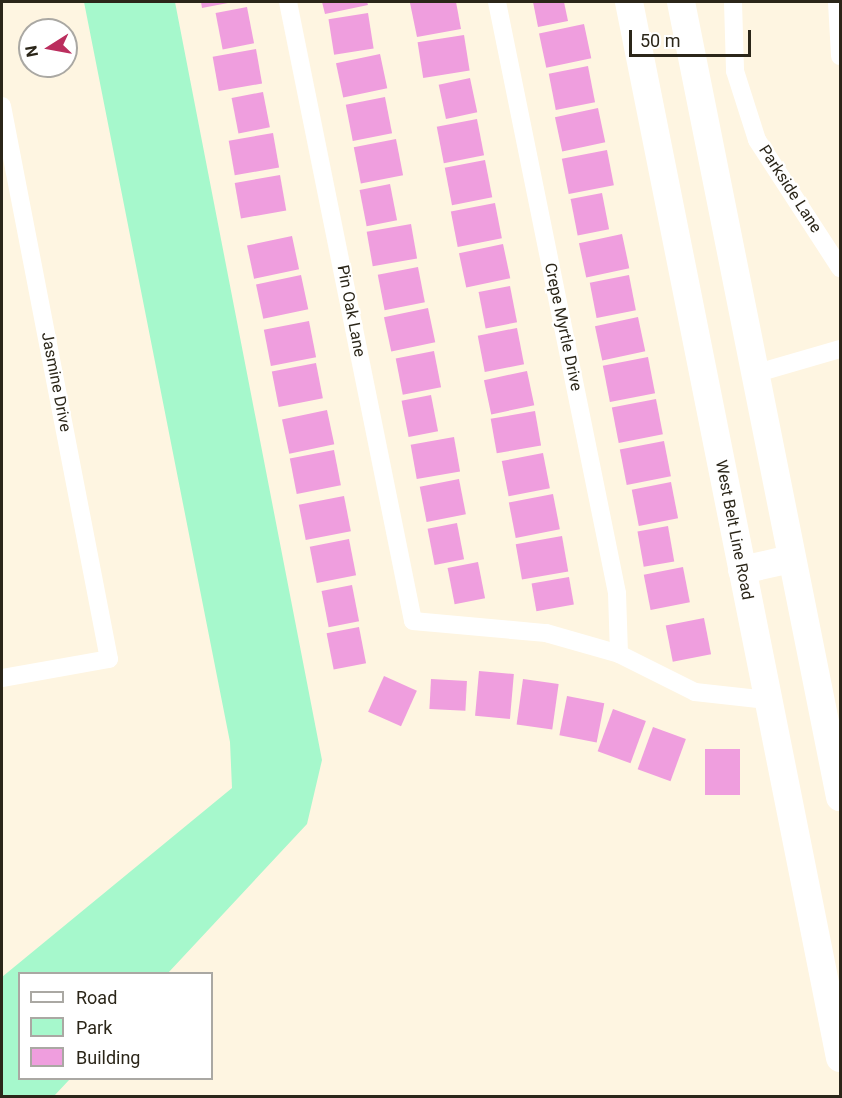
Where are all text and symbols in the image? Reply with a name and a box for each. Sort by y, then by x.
north arrow [18,18,78,78]
scale bar [632,18,754,56]
text: 50 m [640,30,680,51]
text: N [21,44,42,59]
street label: Parkside Lane [755,142,825,236]
street label: Crepe Myrtle Drive [540,261,586,393]
street label: Pin Oak Lane [333,263,369,359]
street label: Jasmine Drive [37,331,75,433]
street label: West Belt Line Road [711,458,757,602]
legend [18,972,213,1080]
text: Road [76,987,117,1008]
text: Park [76,1017,112,1038]
text: Building [76,1047,140,1068]

